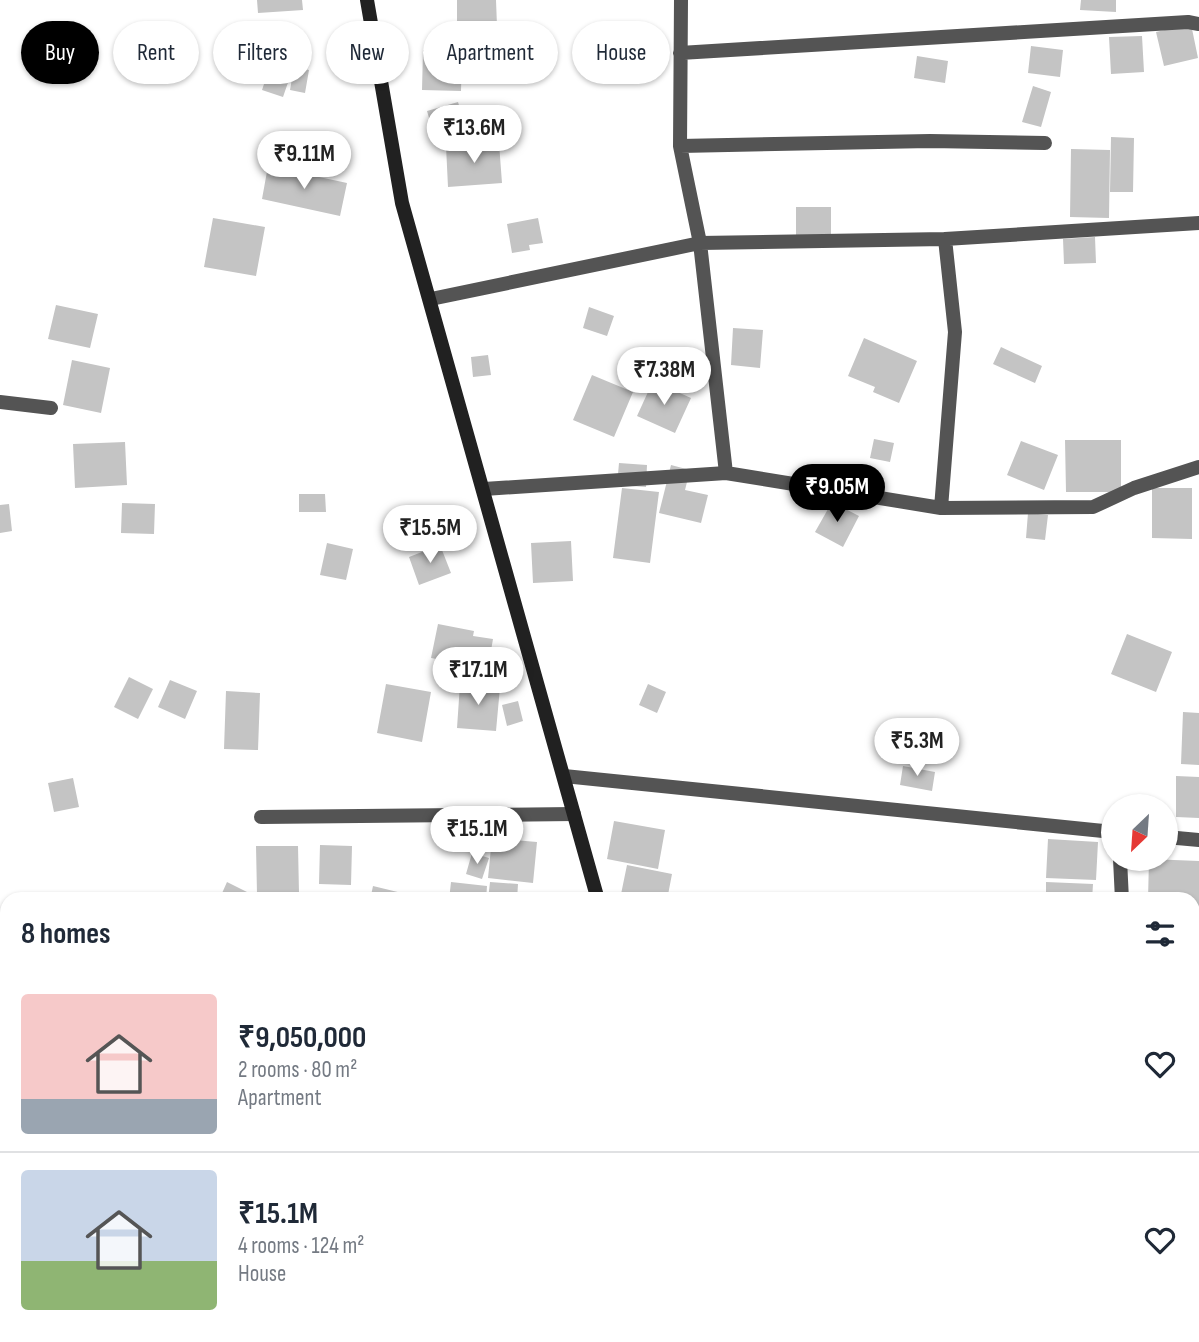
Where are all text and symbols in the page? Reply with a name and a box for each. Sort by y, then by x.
chip: Buy [21,21,99,84]
chip: Rent [113,21,199,84]
chip: Filters [213,21,312,84]
chip: New [326,21,409,84]
chip: Apartment [423,21,558,84]
chip: House [572,21,670,84]
pin: ₹13.6M [417,106,531,165]
text: ₹13.6M [443,114,505,142]
pin: ₹9.11M [247,132,361,191]
text: ₹9.11M [273,140,335,168]
pin: ₹7.38M [607,348,721,407]
text: ₹7.38M [633,356,695,384]
pin: ₹9.05M [780,464,894,524]
text: ₹9.05M [805,473,869,501]
pin: ₹15.5M [373,505,487,565]
text: ₹15.5M [399,514,461,542]
pin: ₹17.1M [421,648,535,707]
text: ₹17.1M [449,656,507,684]
pin: ₹5.3M [868,718,966,778]
text: ₹5.3M [890,727,944,755]
north arrow [1101,794,1178,872]
map controls [1101,794,1178,871]
pin: ₹15.1M [420,806,534,866]
text: ₹15.1M [446,815,508,843]
icon: filters [1141,915,1179,953]
text: 8 homes [21,916,110,952]
text: ₹9,050,000 [238,1020,366,1056]
icon: home [77,1022,161,1106]
icon: heart [1141,1045,1179,1083]
text: 2 rooms · 80 m² [238,1056,357,1084]
text: Apartment [238,1084,322,1112]
text: ₹15.1M [238,1196,318,1232]
icon: home [77,1198,161,1282]
icon: heart [1141,1221,1179,1259]
text: 4 rooms · 124 m² [238,1232,364,1260]
text: House [238,1260,286,1288]

